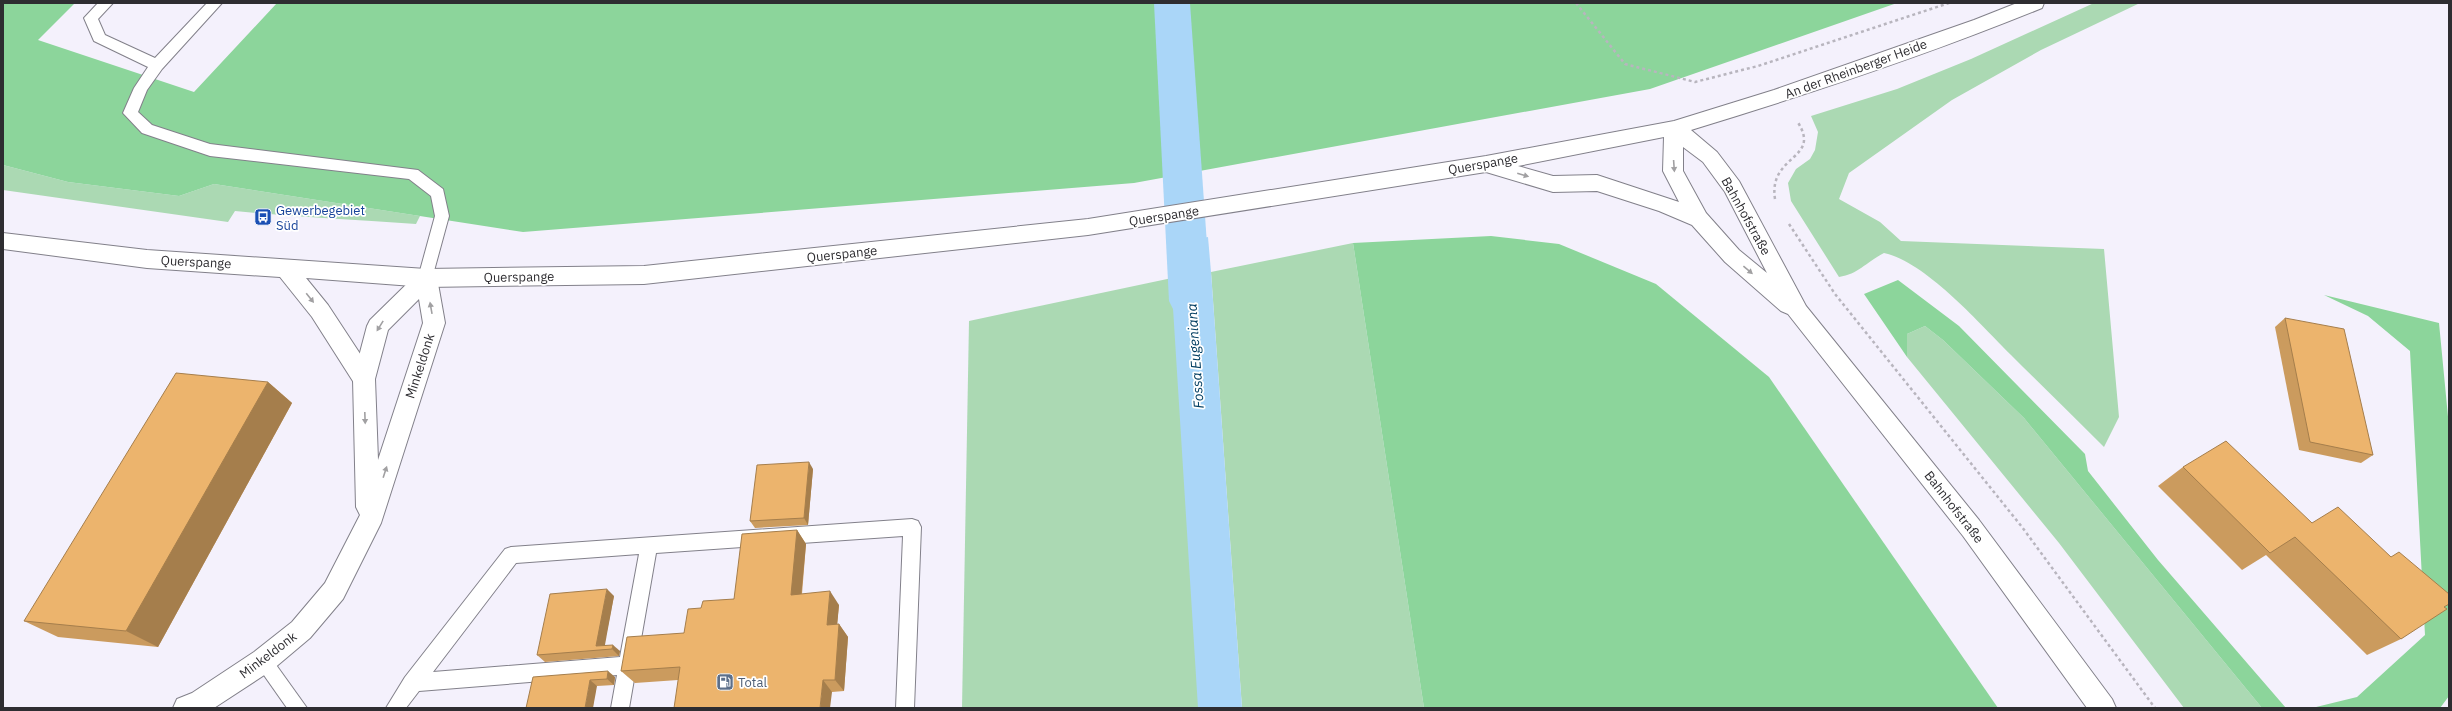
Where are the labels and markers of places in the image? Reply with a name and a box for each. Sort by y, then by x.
place label: Gewerbegebiet Süd [276,202,365,234]
bus stop icon: Gewerbegebiet Süd [253,207,273,227]
fuel station icon: Total [715,672,735,692]
place label: Total [738,674,767,691]

